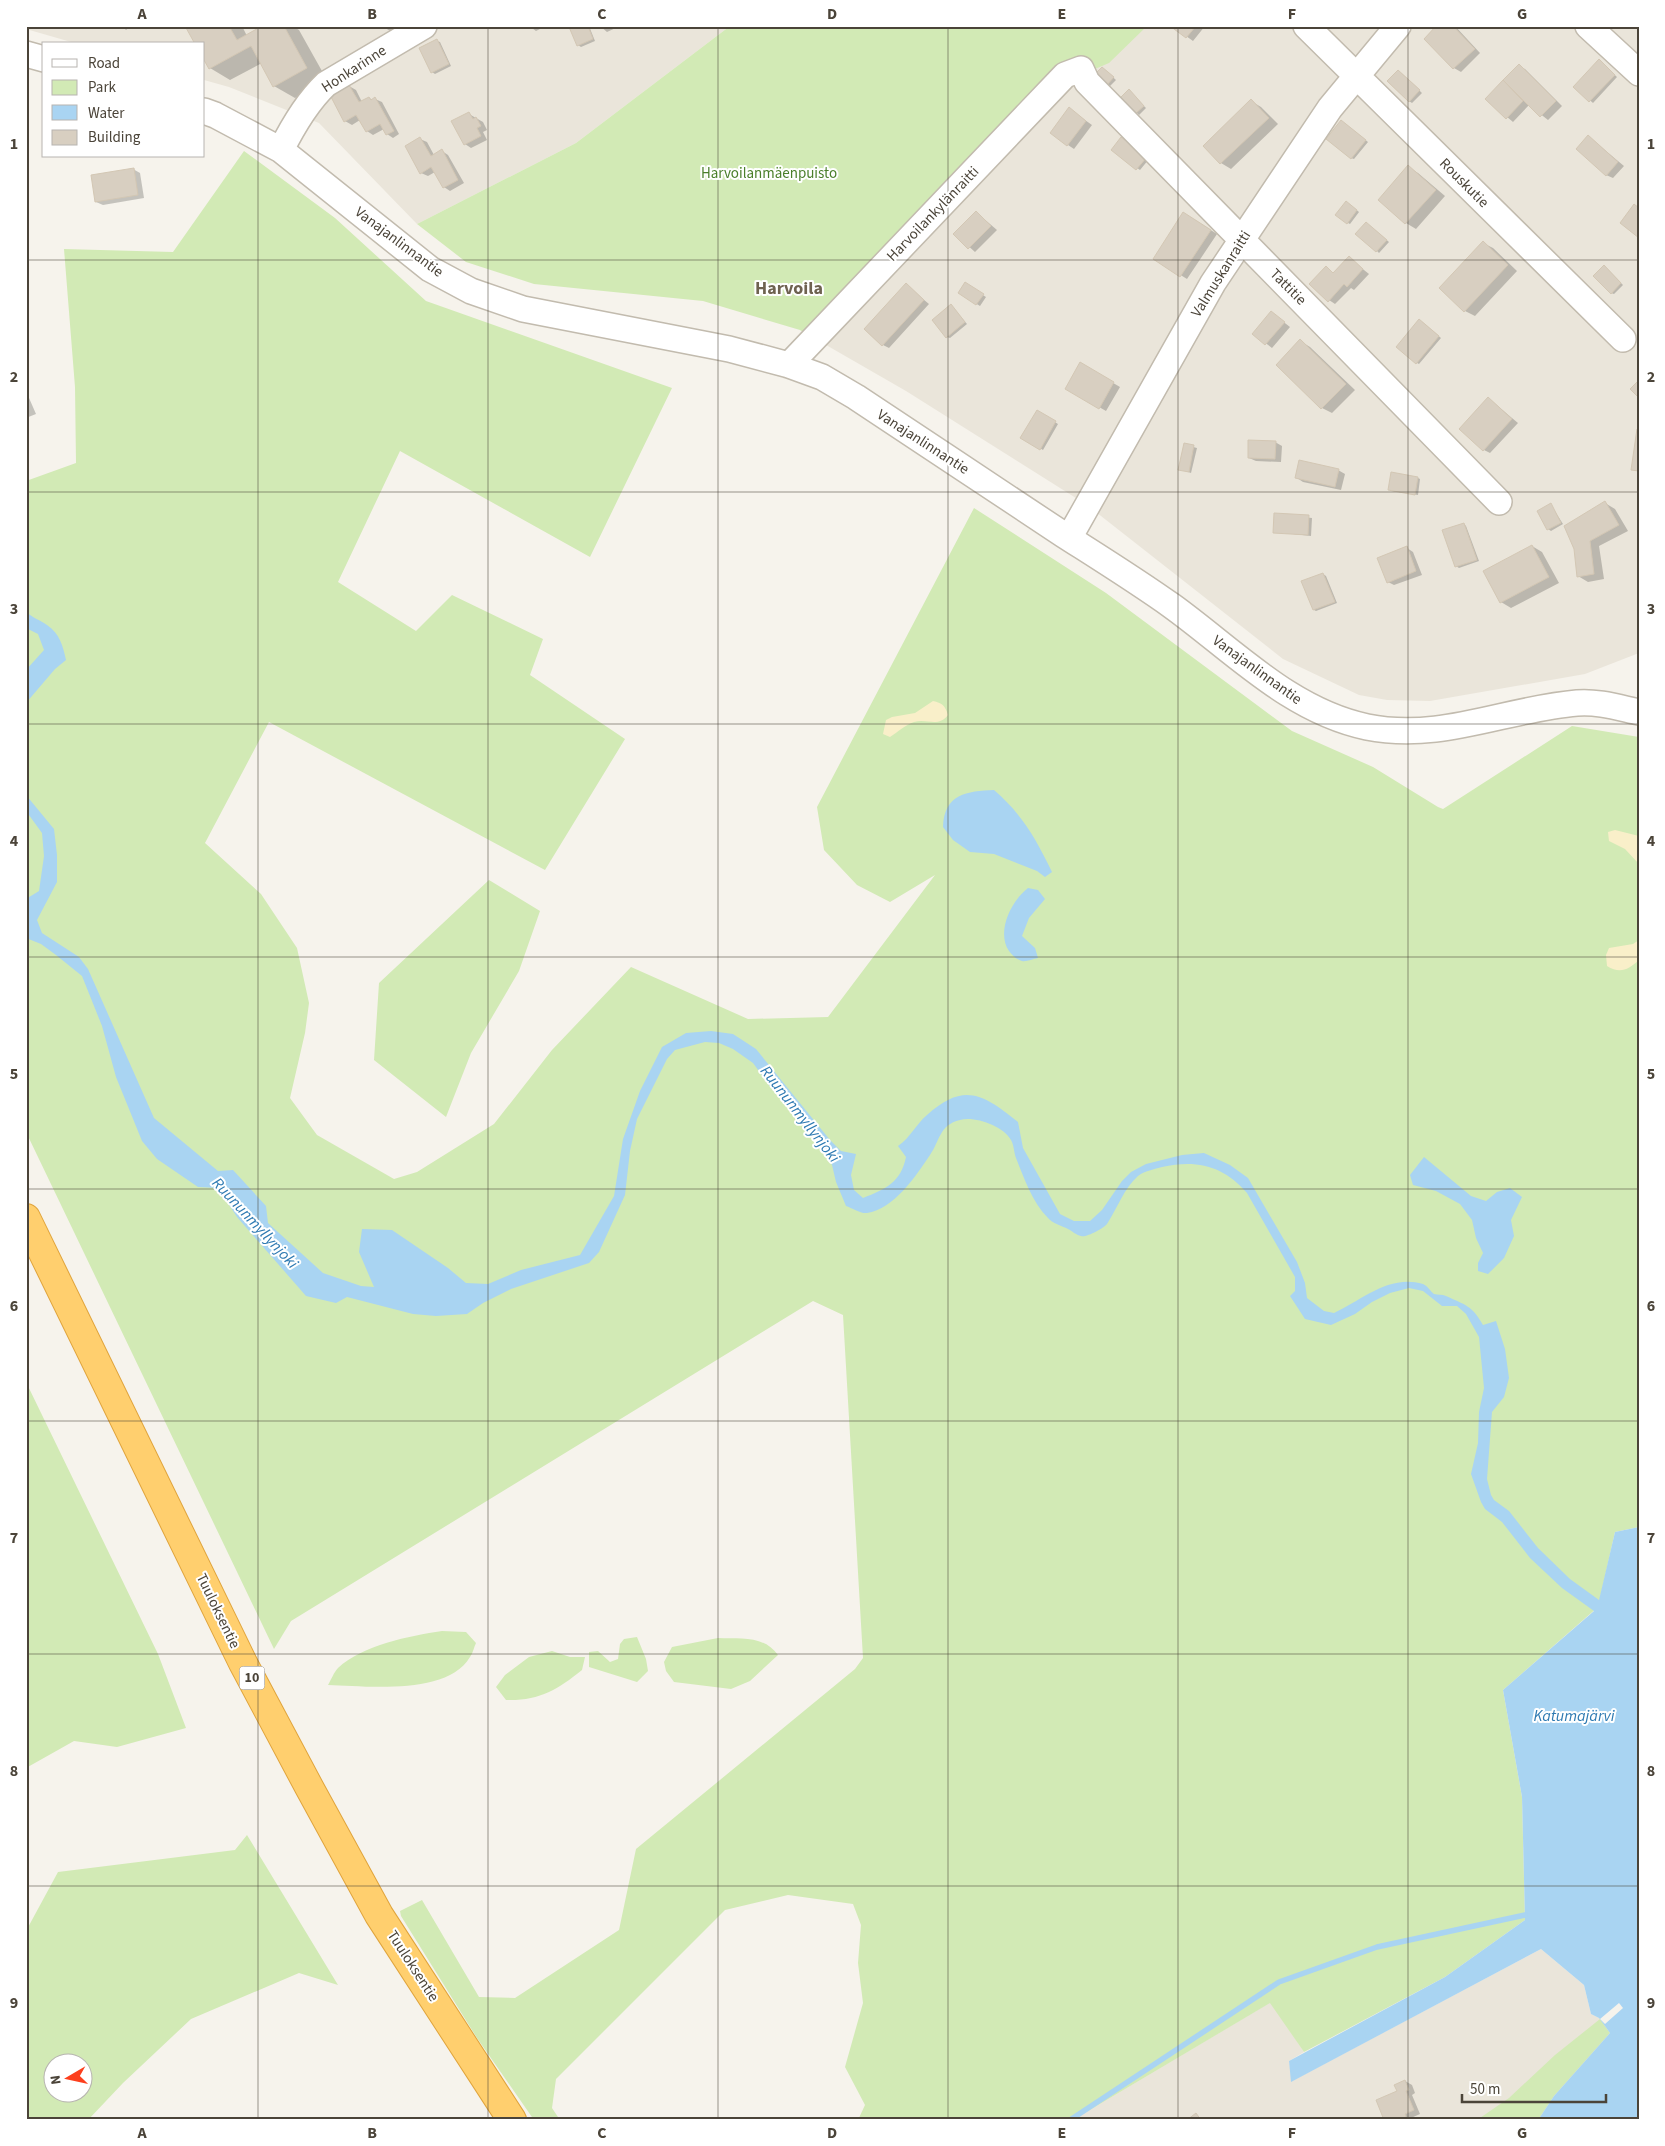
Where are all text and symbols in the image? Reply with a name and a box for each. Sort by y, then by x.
text: A [136,3,147,25]
text: B [367,3,377,25]
text: C [597,3,607,25]
text: D [827,3,837,25]
text: E [1058,3,1066,25]
text: F [1288,3,1296,25]
text: G [1517,3,1527,25]
street label: Honkarinne [317,40,391,98]
legend [42,42,205,158]
text: Road [88,53,120,74]
text: Park [88,77,117,98]
text: Water [88,103,125,124]
text: Building [88,127,141,148]
text: 1 [10,133,18,155]
text: 1 [1647,133,1655,155]
street label: Rouskutie [1434,153,1494,213]
street label: Harvoilankylänraitti [882,162,984,266]
park label: Harvoilanmäenpuisto [701,163,837,184]
street label: Vanajanlinnantie [350,202,448,282]
street label: Valmuskanraitti [1186,227,1256,321]
street label: Tattitie [1265,264,1311,310]
district label: Harvoila [755,276,823,301]
text: 2 [10,366,18,388]
text: 2 [1647,366,1655,388]
street label: Vanajanlinnantie [873,404,973,480]
text: 3 [10,598,18,620]
text: 3 [1647,598,1655,620]
street label: Vanajanlinnantie [1208,630,1306,710]
text: 4 [10,830,19,852]
text: 4 [1647,830,1656,852]
water label: Ruununmyllynjoki [755,1061,845,1167]
text: 5 [10,1063,18,1085]
text: 5 [1647,1063,1655,1085]
water label: Ruununmyllynjoki [207,1173,303,1274]
text: 6 [10,1295,18,1317]
text: 6 [1647,1295,1655,1317]
text: 7 [10,1527,18,1549]
text: 7 [1647,1527,1655,1549]
street label: Tuuloksentie [191,1570,245,1652]
road number: 10 [240,1666,264,1690]
water label: Katumajärvi [1533,1705,1615,1727]
text: 8 [10,1760,18,1782]
text: 8 [1647,1760,1655,1782]
street label: Tuuloksentie [382,1926,444,2006]
text: 9 [10,1992,18,2014]
text: 9 [1647,1992,1655,2014]
north arrow [42,2054,92,2104]
scale bar [1462,2071,1606,2103]
text: N [46,2074,67,2086]
text: 50 m [1470,2079,1500,2100]
text: A [136,2122,147,2144]
text: B [367,2122,377,2144]
text: C [597,2122,607,2144]
text: D [827,2122,837,2144]
text: E [1058,2122,1066,2144]
text: F [1288,2122,1296,2144]
text: G [1517,2122,1527,2144]

